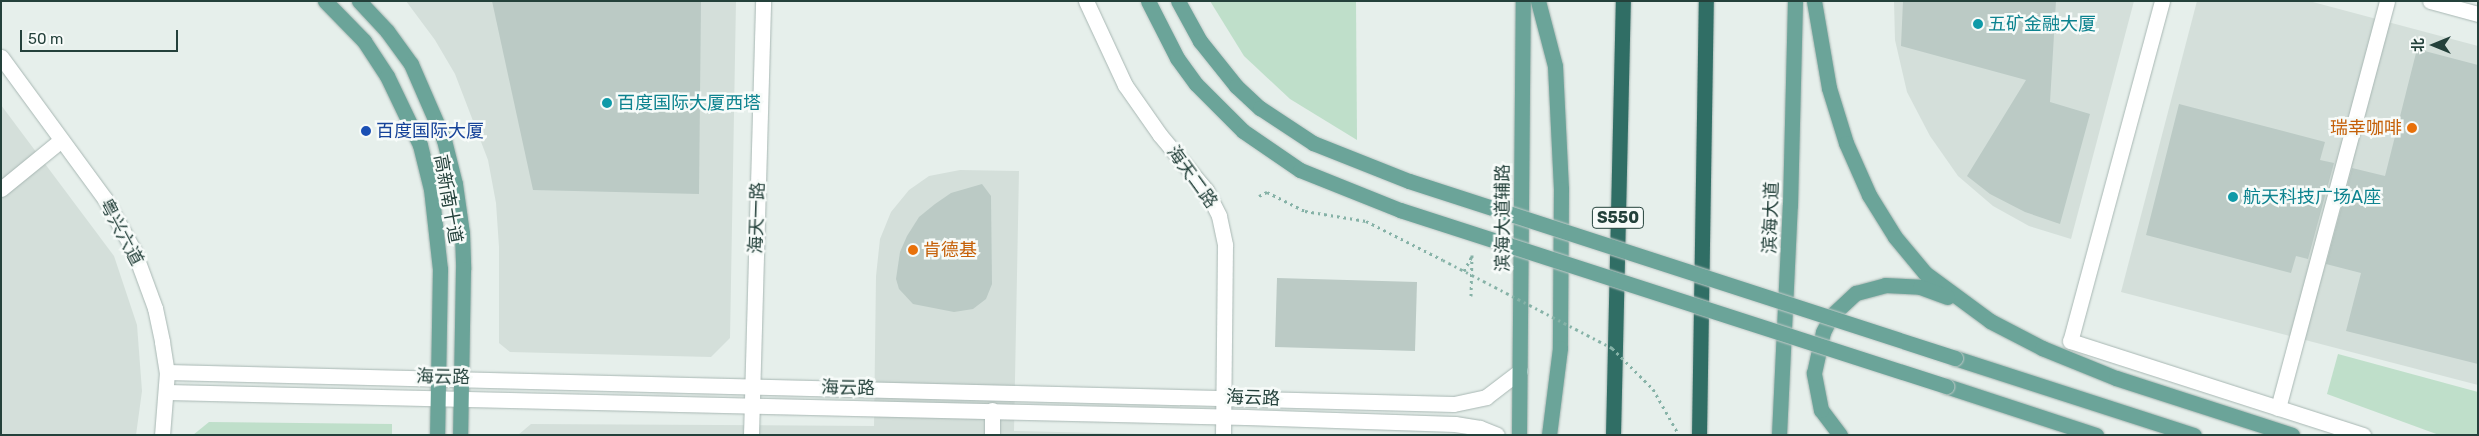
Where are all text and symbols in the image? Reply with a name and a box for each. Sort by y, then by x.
place label: 五矿金融大厦 [1988,13,2096,35]
marker: 五矿金融大厦 [1972,18,1984,30]
scale bar [22,20,180,52]
north arrow [2409,20,2459,70]
text: 50 m [28,30,63,48]
text: 北 [2410,38,2427,52]
place label: 百度国际大厦西塔 [617,92,761,114]
marker: 百度国际大厦西塔 [601,97,613,109]
place label: 瑞幸咖啡 [2330,117,2402,139]
place label: 百度国际大厦 [376,120,484,142]
marker: 瑞幸咖啡 [2406,122,2418,134]
marker: 百度国际大厦 [360,125,372,137]
street label: 海天二路 [1162,142,1222,212]
street label: 高新南十道 [430,153,466,245]
street label: 滨海大道辅路 [1492,164,1514,272]
street label: 海天一路 [745,182,769,254]
street label: 滨海大道 [1759,182,1783,254]
place label: 航天科技广场A座 [2243,186,2381,208]
marker: 航天科技广场A座 [2227,191,2239,203]
street label: 粤兴六道 [95,195,147,269]
road number: S550 [1592,204,1644,232]
place label: 肯德基 [923,239,977,261]
marker: 肯德基 [907,244,919,256]
street label: 海云路 [416,366,470,388]
street label: 海云路 [821,377,875,399]
street label: 海云路 [1226,386,1280,410]

